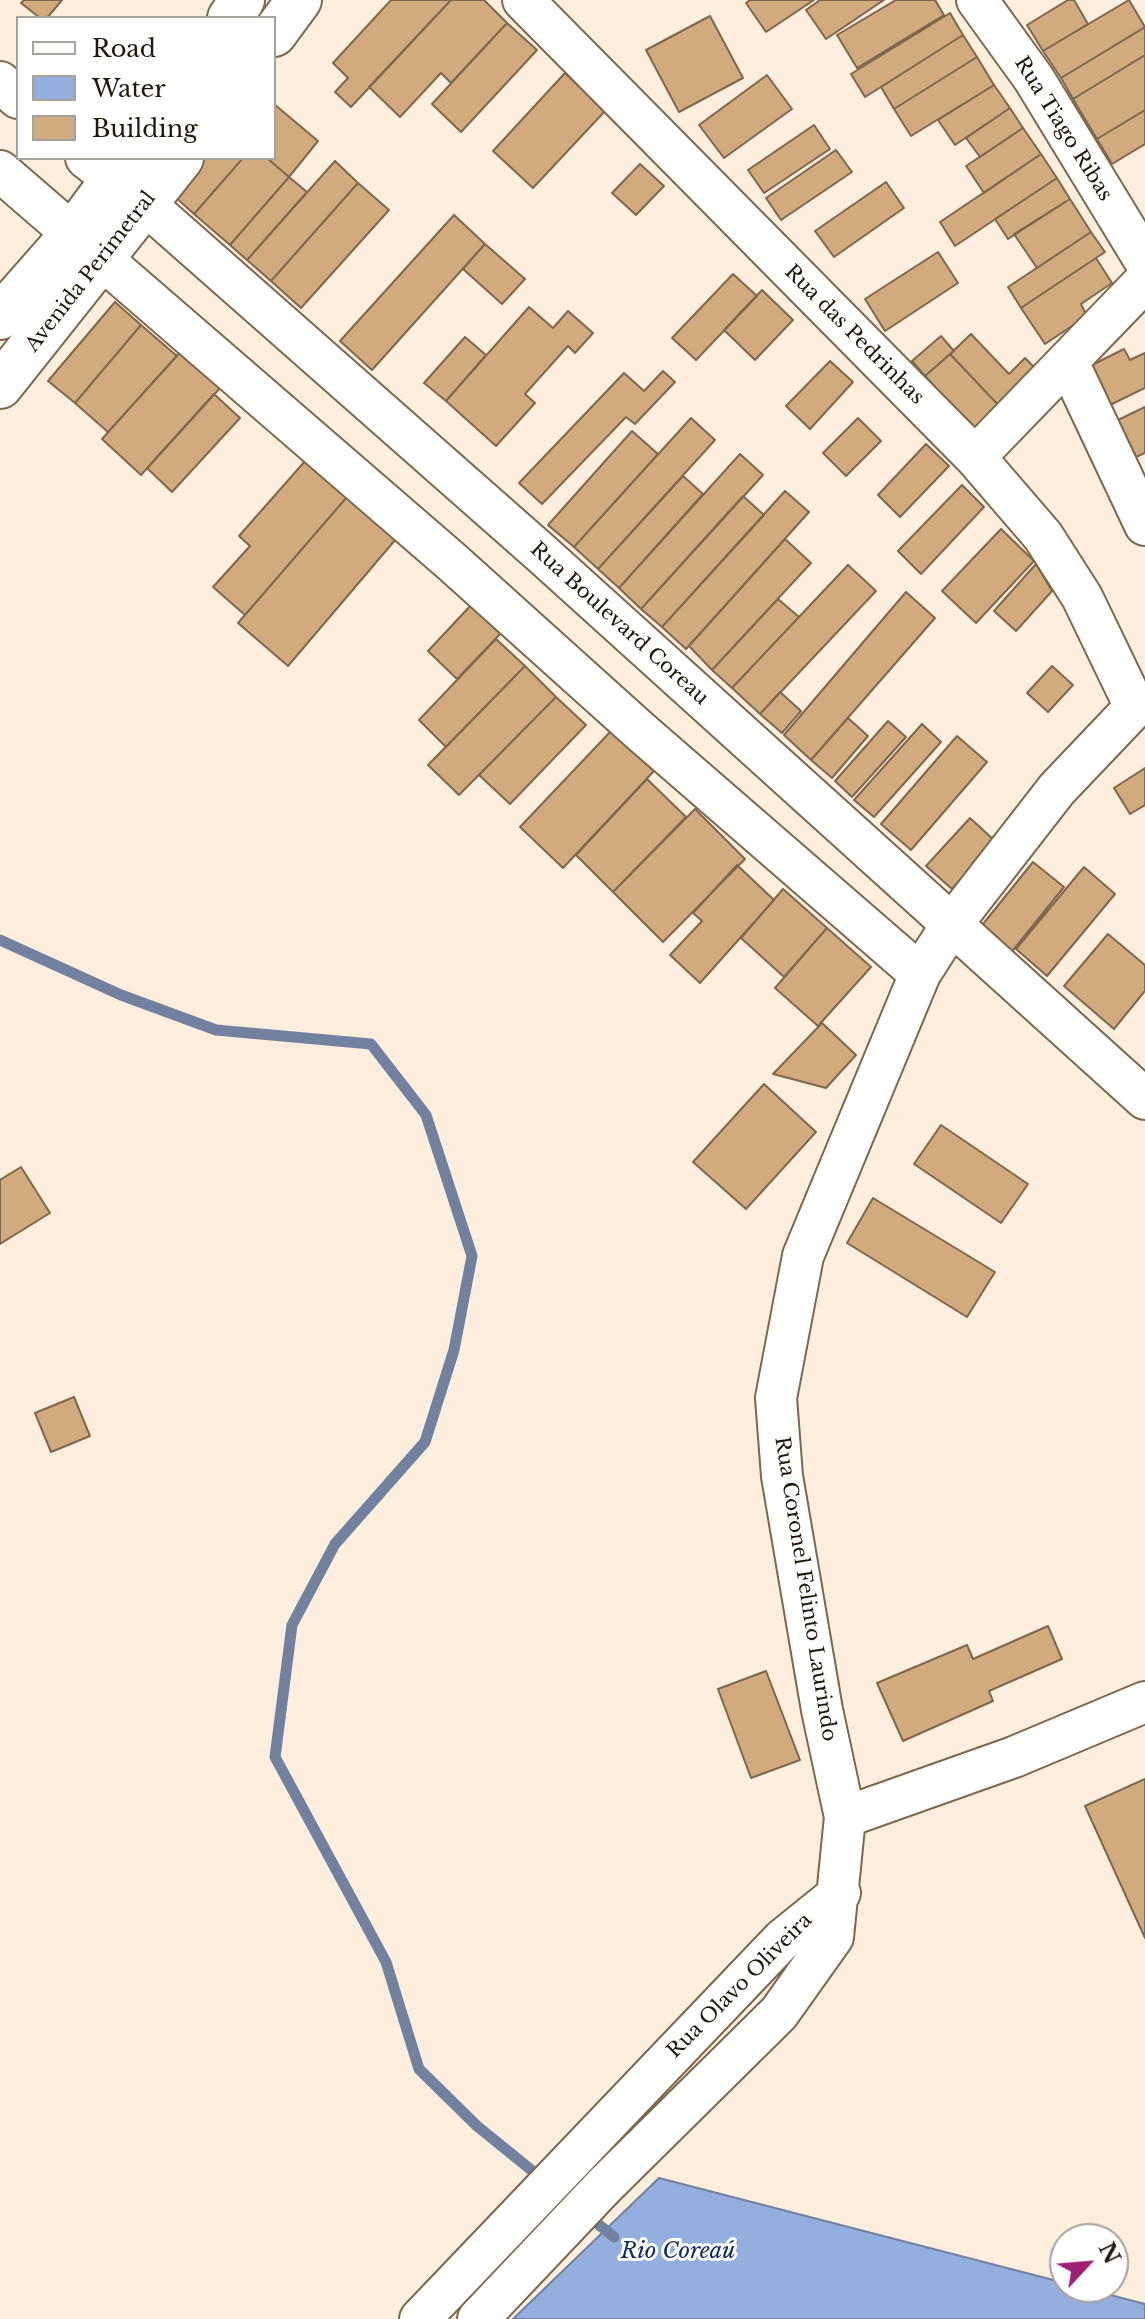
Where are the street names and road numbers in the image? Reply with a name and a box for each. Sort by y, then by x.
street label: Rua Tiago Ribas [1009,52,1117,206]
street label: Avenida Perimetral [21,187,161,357]
street label: Rua das Pedrinhas [779,260,929,410]
street label: Rua Boulevard Coreau [525,538,713,710]
street label: Rua Coronel Felinto Laurindo [769,1435,841,1743]
street label: Rua Olavo Oliveira [663,1909,817,2063]

